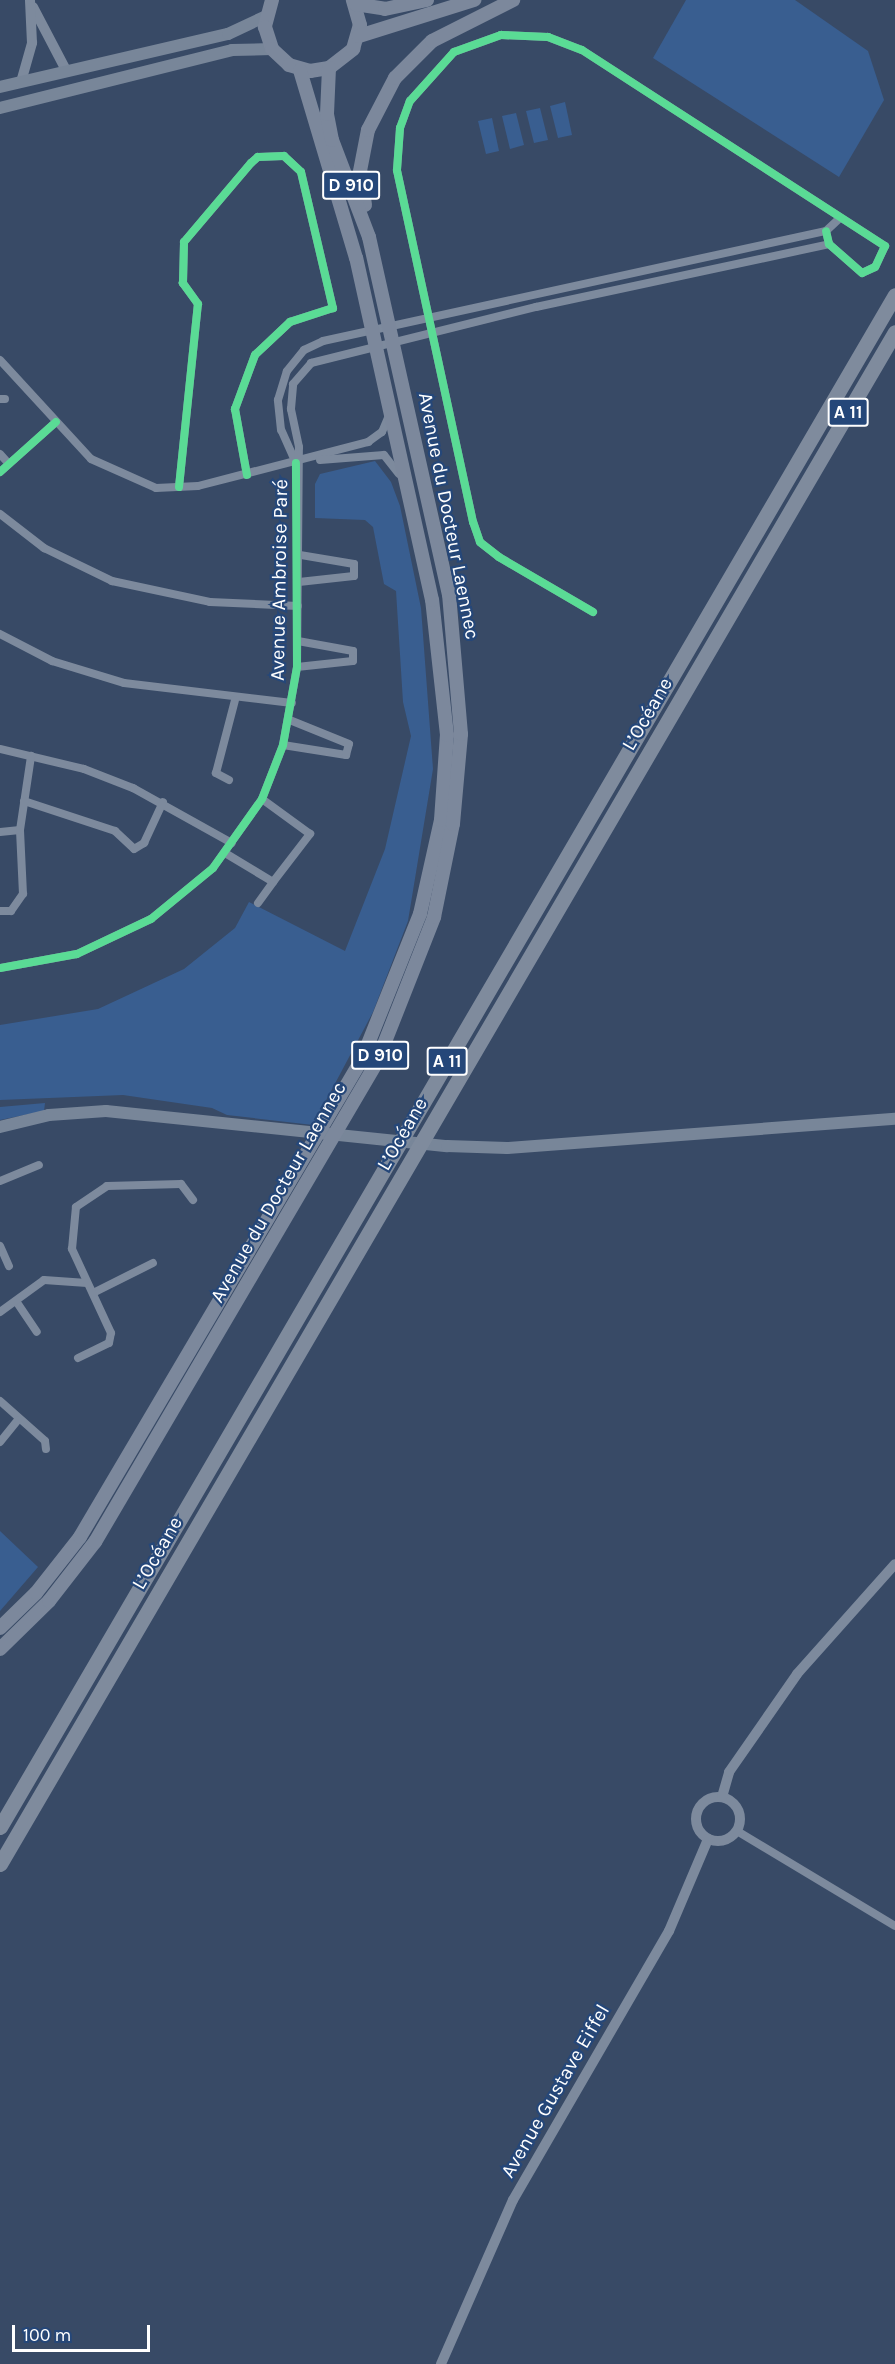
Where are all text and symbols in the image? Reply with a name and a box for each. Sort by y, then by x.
road number: D 910 [321,170,381,200]
street label: Avenue du Docteur Laennec [413,391,485,641]
road number: A 11 [827,397,869,427]
street label: Avenue Ambroise Paré [265,479,293,681]
street label: L’Océane [616,673,678,755]
road number: D 910 [350,1040,410,1070]
road number: A 11 [426,1046,468,1076]
street label: Avenue du Docteur Laennec [205,1077,351,1307]
street label: L’Océane [371,1093,433,1175]
street label: L’Océane [126,1512,188,1594]
street label: Avenue Gustave Eiffel [495,2000,615,2182]
scale bar [15,2313,153,2351]
text: 100 m [23,2324,71,2346]

